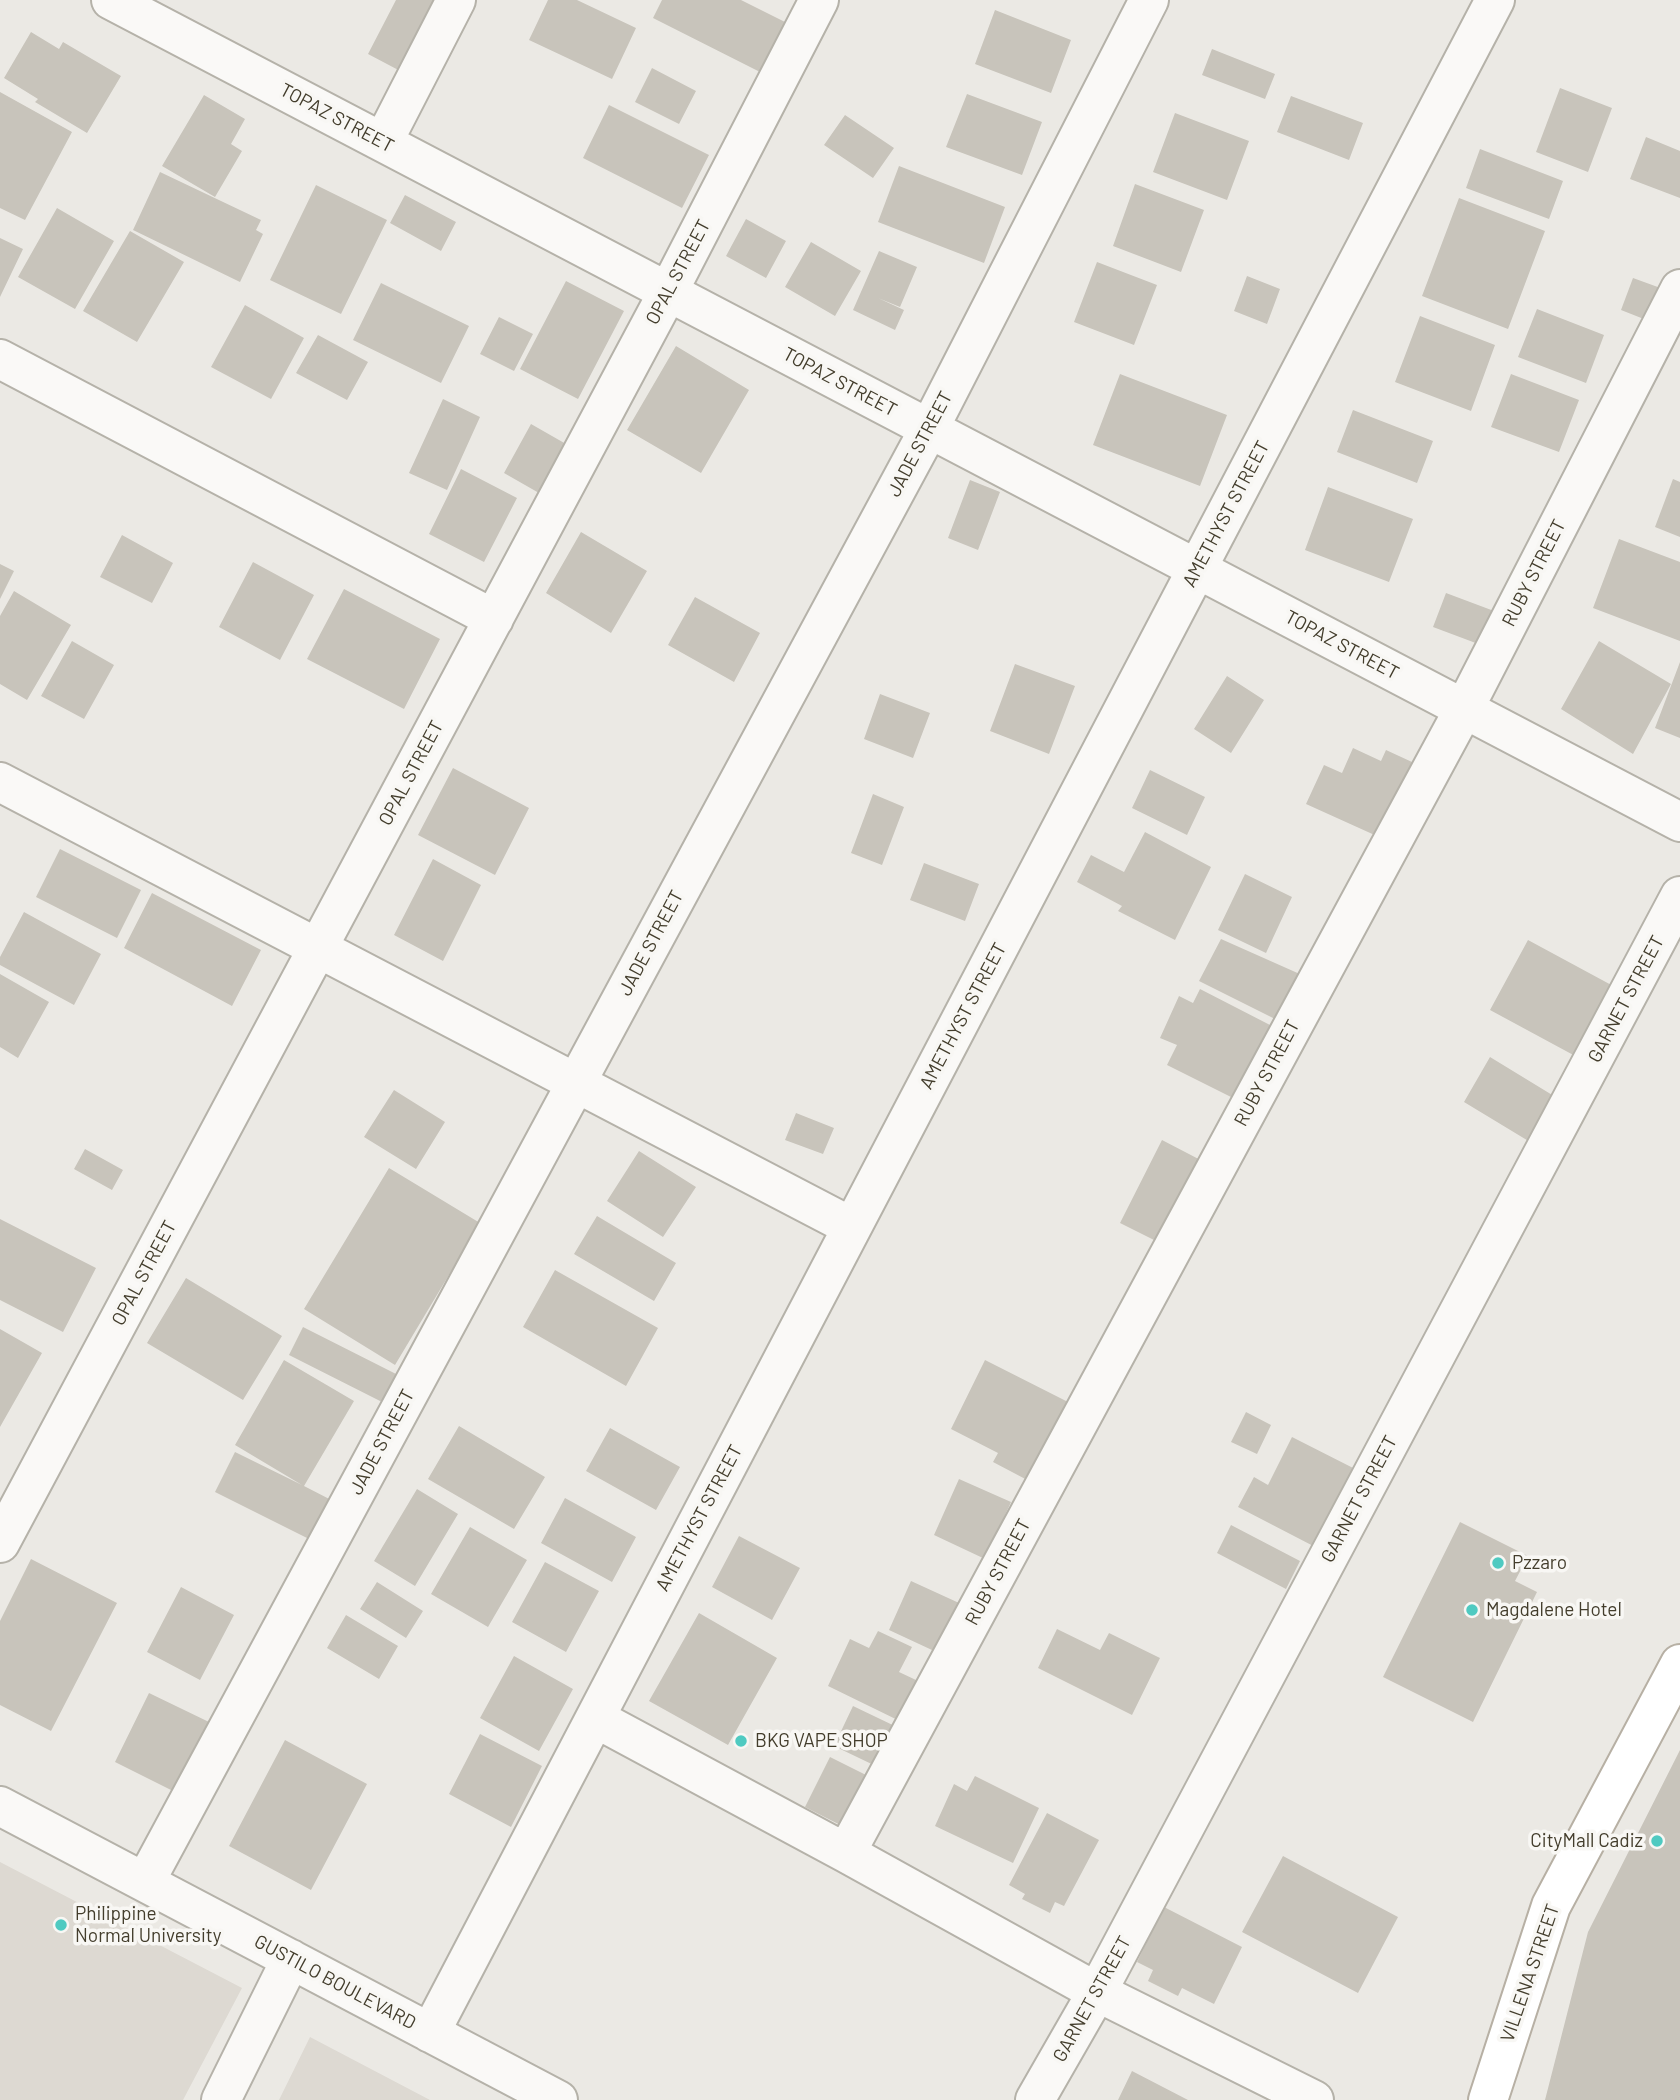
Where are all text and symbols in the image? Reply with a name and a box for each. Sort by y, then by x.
street label: TOPAZ STREET [276,78,398,158]
street label: OPAL STREET [641,216,715,328]
street label: TOPAZ STREET [779,342,901,422]
street label: JADE STREET [883,387,957,501]
street label: AMETHYST STREET [1178,437,1274,591]
street label: RUBY STREET [1497,516,1571,630]
street label: TOPAZ STREET [1281,605,1403,685]
street label: OPAL STREET [374,717,448,829]
street label: JADE STREET [614,886,688,1000]
street label: GARNET STREET [1583,932,1669,1066]
street label: AMETHYST STREET [915,939,1011,1093]
street label: RUBY STREET [1229,1016,1305,1130]
street label: OPAL STREET [107,1217,181,1329]
street label: JADE STREET [345,1385,419,1499]
street label: GARNET STREET [1316,1432,1402,1566]
street label: AMETHYST STREET [651,1441,747,1595]
street label: RUBY STREET [960,1515,1036,1629]
place label: Pzzaro [1512,1552,1567,1574]
marker: Pzzaro [1490,1555,1506,1571]
place label: Magdalene Hotel [1486,1599,1622,1621]
marker: Magdalene Hotel [1464,1602,1480,1618]
place label: BKG VAPE SHOP [755,1730,888,1752]
marker: BKG VAPE SHOP [733,1733,749,1749]
place label: CityMall Cadiz [1530,1830,1643,1852]
marker: CityMall Cadiz [1649,1833,1665,1849]
street label: VILLENA STREET [1496,1901,1564,2045]
place label: Philippine Normal University [75,1903,221,1947]
marker: Philippine Normal University [53,1917,69,1933]
street label: GUSTILO BOULEVARD [250,1930,420,2034]
street label: GARNET STREET [1048,1932,1136,2066]

